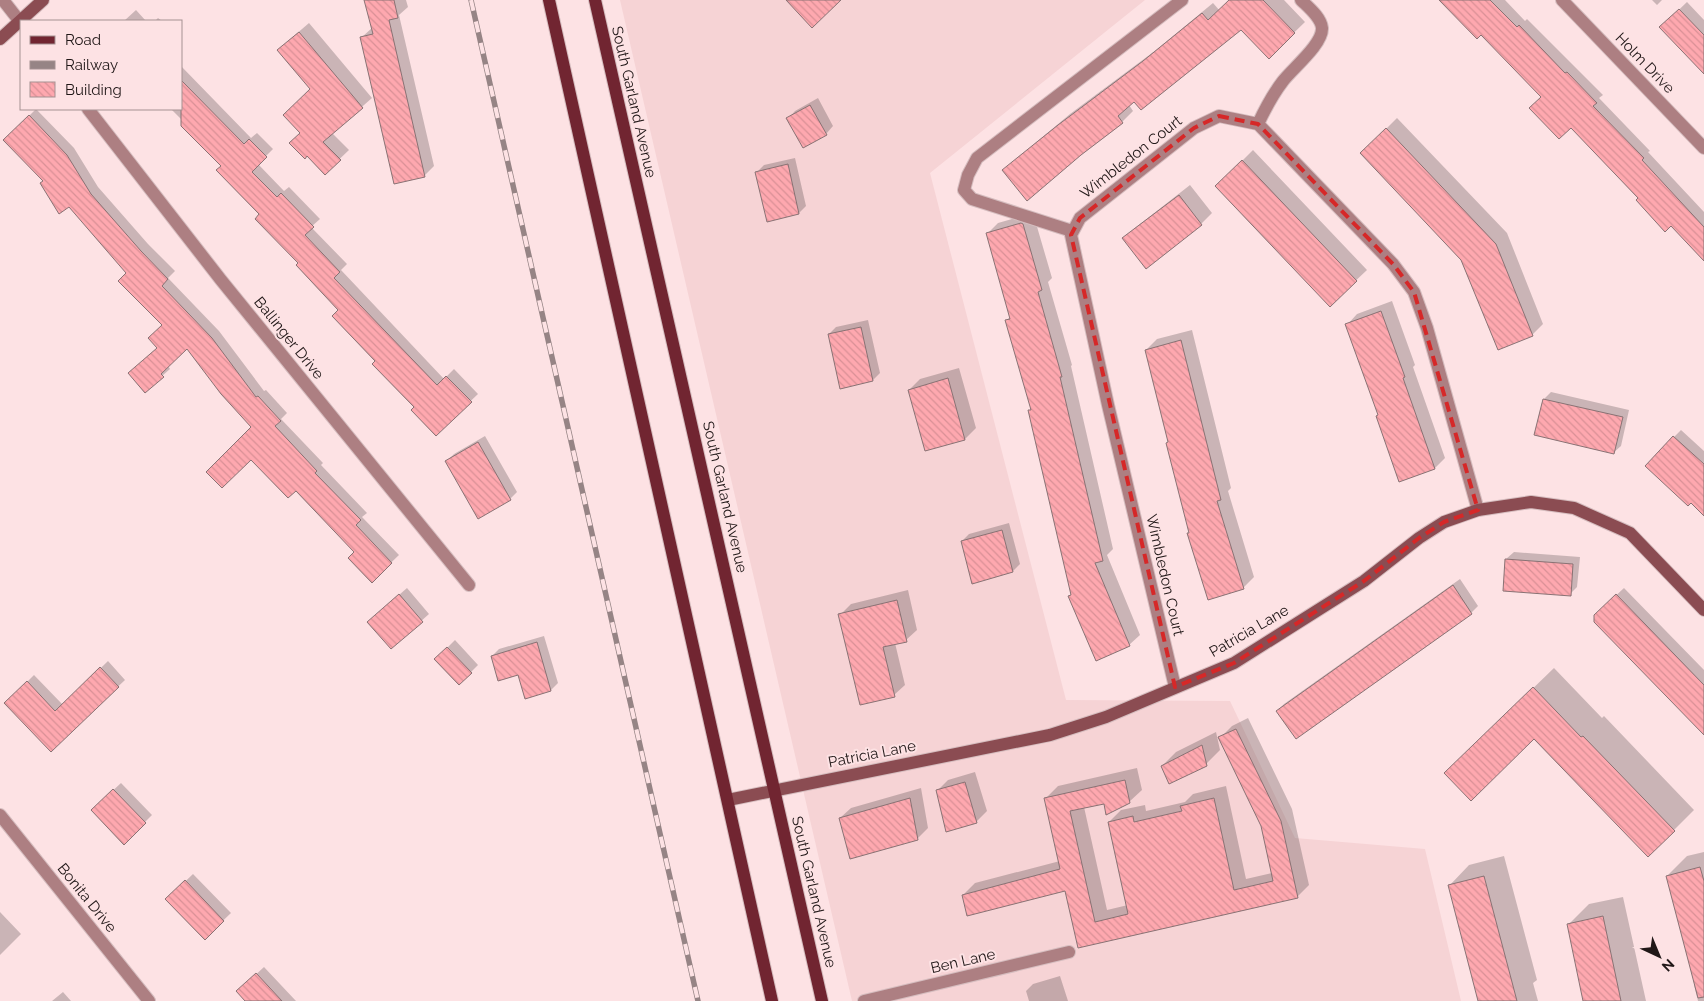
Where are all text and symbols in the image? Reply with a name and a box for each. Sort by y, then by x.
legend [20,20,182,110]
street label: South Garland Avenue [608,24,660,180]
street label: Holm Drive [1612,29,1678,97]
text: Road [65,31,101,49]
text: Railway [65,56,118,74]
text: Building [65,81,122,99]
street label: Wimbledon Court [1077,112,1185,202]
street label: Ballinger Drive [250,293,328,383]
street label: South Garland Avenue [699,419,751,575]
street label: Wimbledon Court [1142,512,1188,638]
street label: Patricia Lane [1206,601,1292,661]
street label: Patricia Lane [827,737,918,771]
street label: South Garland Avenue [788,814,840,970]
street label: Bonita Drive [54,860,120,936]
north arrow [1634,931,1684,981]
street label: Ben Lane [929,945,997,977]
text: N [1659,956,1677,975]

